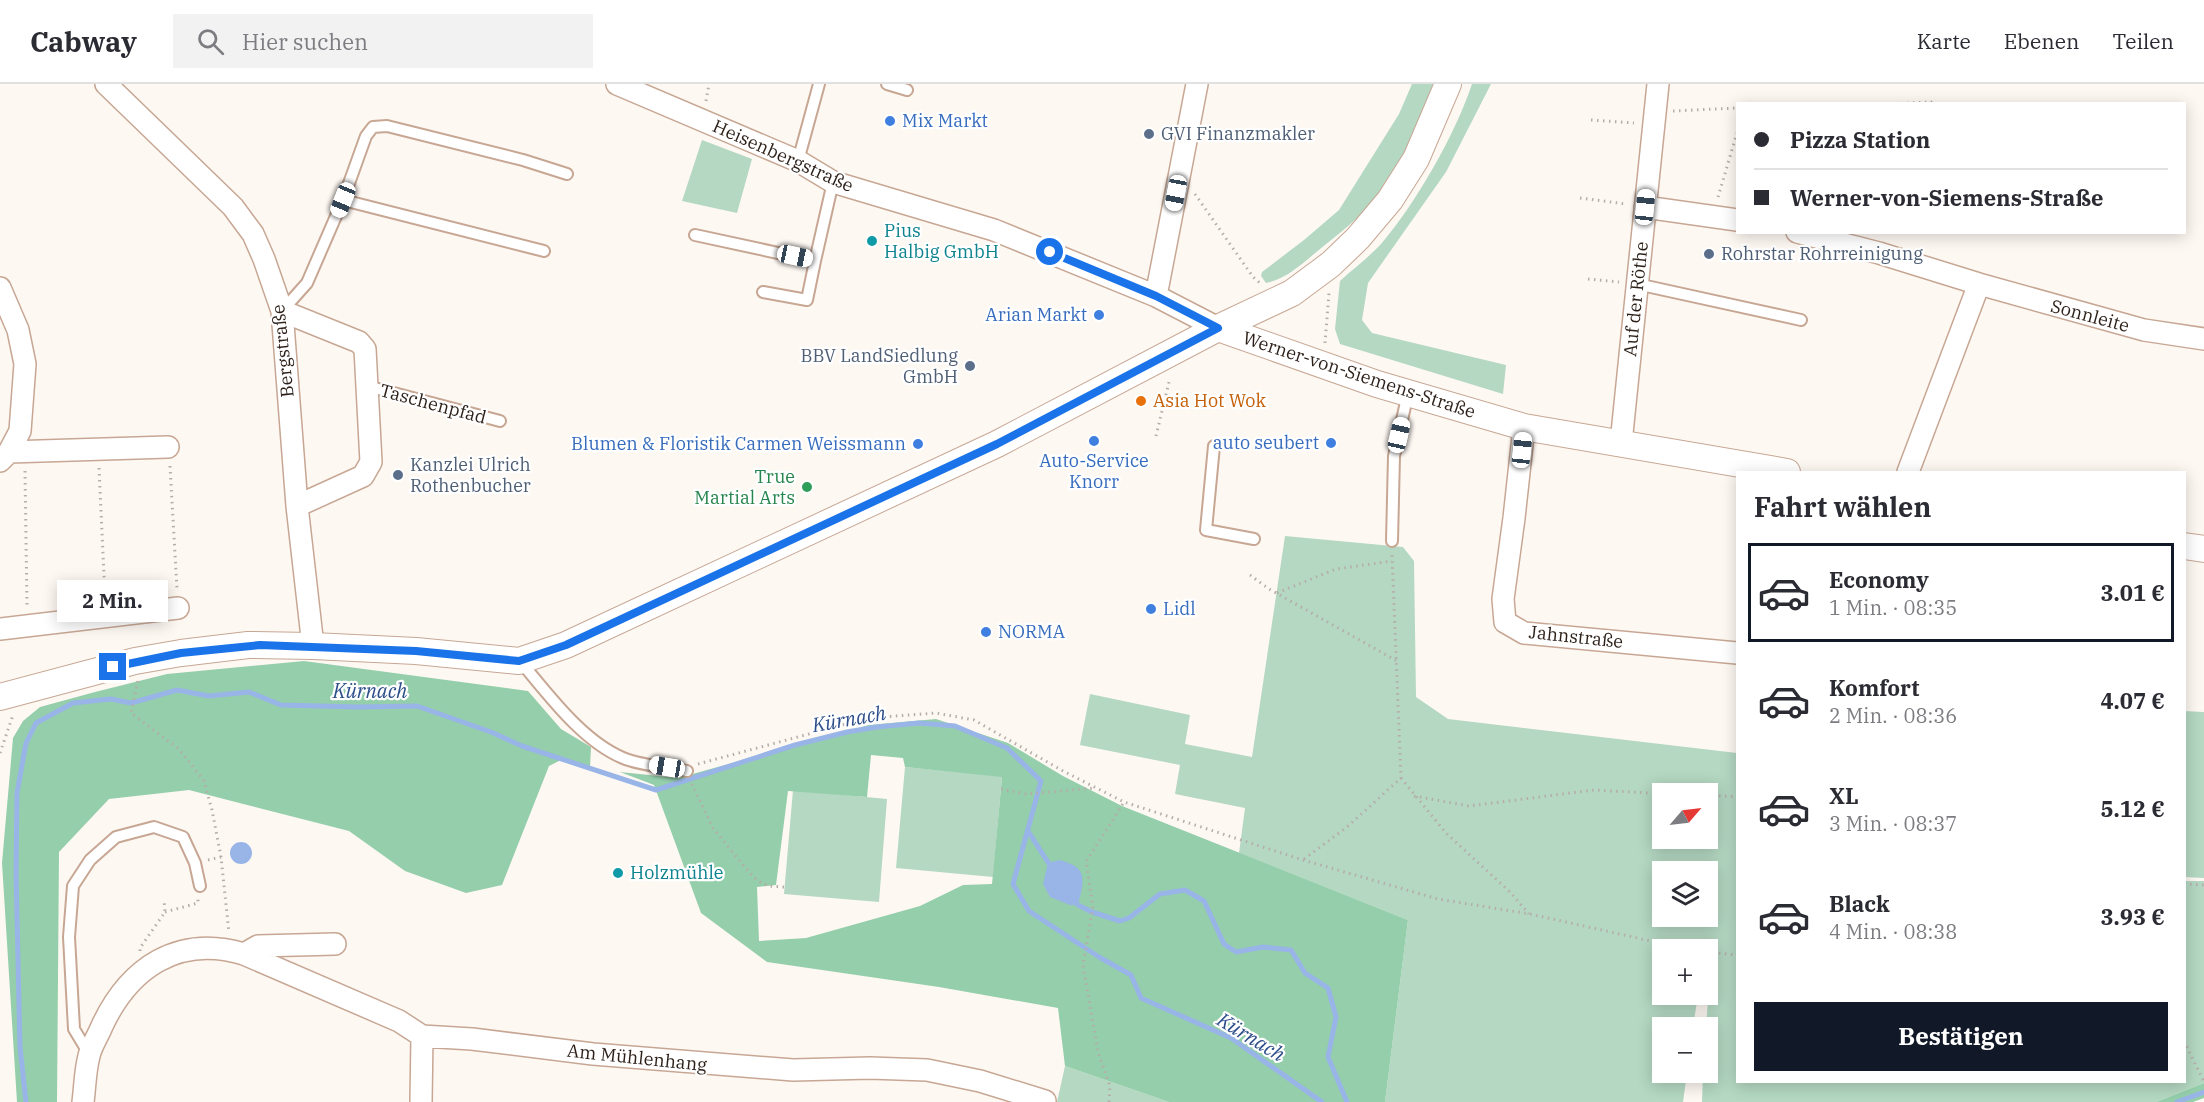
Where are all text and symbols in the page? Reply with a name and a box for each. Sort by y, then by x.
search box [173,14,593,68]
text: Cabway [30,23,137,60]
icon: search [194,25,227,58]
text: Hier suchen [242,27,368,56]
text: Karte [1917,27,1971,55]
text: Ebenen [2004,27,2079,55]
text: Teilen [2112,27,2174,55]
place label: Mix Markt [902,109,988,132]
street label: Heisenbergstraße [709,114,857,197]
marker: Mix Markt [883,114,897,128]
place label: GVI Finanzmakler [1161,122,1315,145]
text: Pizza Station [1790,125,1930,154]
marker: GVI Finanzmakler [1142,127,1156,141]
car [1164,174,1188,212]
car [328,180,358,220]
text: Werner-von-Siemens-Straße [1790,183,2103,212]
car [1634,188,1656,226]
place label: Pius Halbig GmbH [884,219,999,263]
marker: Pius Halbig GmbH [865,234,879,248]
route start [1036,238,1063,265]
street label: Auf der Röthe [1618,240,1653,358]
place label: Rohrstar Rohrreinigung [1721,242,1923,265]
car [776,243,814,269]
marker: Rohrstar Rohrreinigung [1702,247,1716,261]
street label: Sonnleite [2048,294,2132,337]
street label: Bergstraße [266,303,299,399]
place label: Arian Markt [985,303,1087,326]
marker: Arian Markt [1092,308,1106,322]
street label: Werner-von-Siemens-Straße [1240,326,1478,423]
place label: BBV LandSiedlung GmbH [800,344,958,388]
marker: BBV LandSiedlung GmbH [963,359,977,373]
street label: Taschenpfad [377,378,489,429]
place label: Asia Hot Wok [1153,389,1266,412]
marker: Asia Hot Wok [1134,394,1148,408]
car [1386,415,1412,455]
place label: auto seubert [1213,431,1319,454]
car [1511,431,1533,469]
place label: Blumen & Floristik Carmen Weissmann [571,432,906,455]
marker: Auto-Service Knorr [1087,434,1101,448]
marker: auto seubert [1324,436,1338,450]
marker: Blumen & Floristik Carmen Weissmann [911,437,925,451]
place label: Auto-Service Knorr [1039,449,1149,493]
place label: Kanzlei Ulrich Rothenbucher [410,453,531,497]
place label: True Martial Arts [694,465,795,509]
marker: Kanzlei Ulrich Rothenbucher [391,468,405,482]
marker: True Martial Arts [800,480,814,494]
text: Fahrt wählen [1754,489,1931,524]
text: Economy [1829,565,1929,594]
icon: car [1757,566,1811,620]
text: 3.01 € [2100,578,2165,607]
callout: 2 Min. [57,580,168,622]
text: 2 Min. [82,587,143,614]
text: 1 Min. · 08:35 [1829,594,1957,621]
place label: Lidl [1163,597,1196,620]
marker: Lidl [1144,602,1158,616]
place label: NORMA [998,620,1066,643]
street label: Jahnstraße [1528,620,1624,653]
marker: NORMA [979,625,993,639]
route end [99,653,126,680]
text: Komfort [1829,673,1919,702]
icon: car [1757,674,1811,728]
water label: Kürnach [332,677,407,704]
text: 4.07 € [2100,686,2165,715]
water label: Kürnach [809,699,888,738]
text: 2 Min. · 08:36 [1829,702,1957,729]
car [648,755,686,779]
text: XL [1829,781,1859,810]
icon: car [1757,782,1811,836]
north arrow [1652,783,1718,849]
map controls [1652,783,1718,1083]
text: 5.12 € [2100,794,2165,823]
text: 3 Min. · 08:37 [1829,810,1957,837]
place label: Holzmühle [630,861,723,884]
button: layers [1652,861,1718,927]
marker: Holzmühle [611,866,625,880]
text: Black [1829,889,1890,918]
icon: car [1757,890,1811,944]
text: 3.93 € [2100,902,2165,931]
text: 4 Min. · 08:38 [1829,918,1957,945]
button: + [1652,939,1718,1005]
button: Bestätigen [1754,1002,2168,1071]
water label: Kürnach [1211,1005,1290,1067]
button: − [1652,1017,1718,1083]
street label: Am Mühlenhang [566,1039,708,1076]

